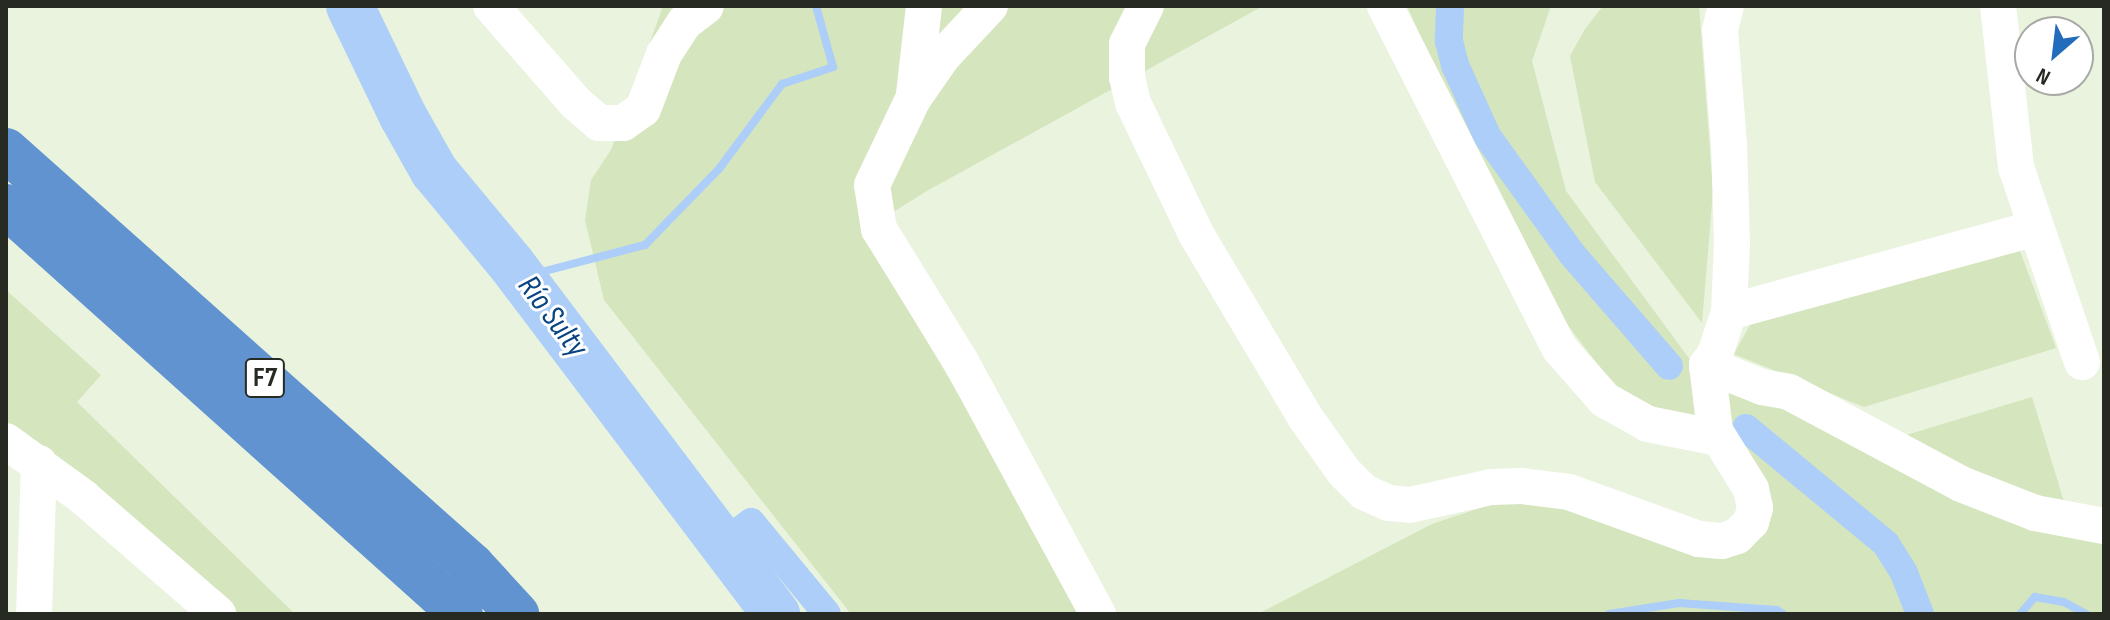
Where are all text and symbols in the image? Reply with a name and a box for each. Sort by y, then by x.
north arrow [2014,16,2094,96]
text: N [2032,61,2055,91]
water label: Río Sulty [509,269,595,365]
road number: F7 [243,354,287,402]

